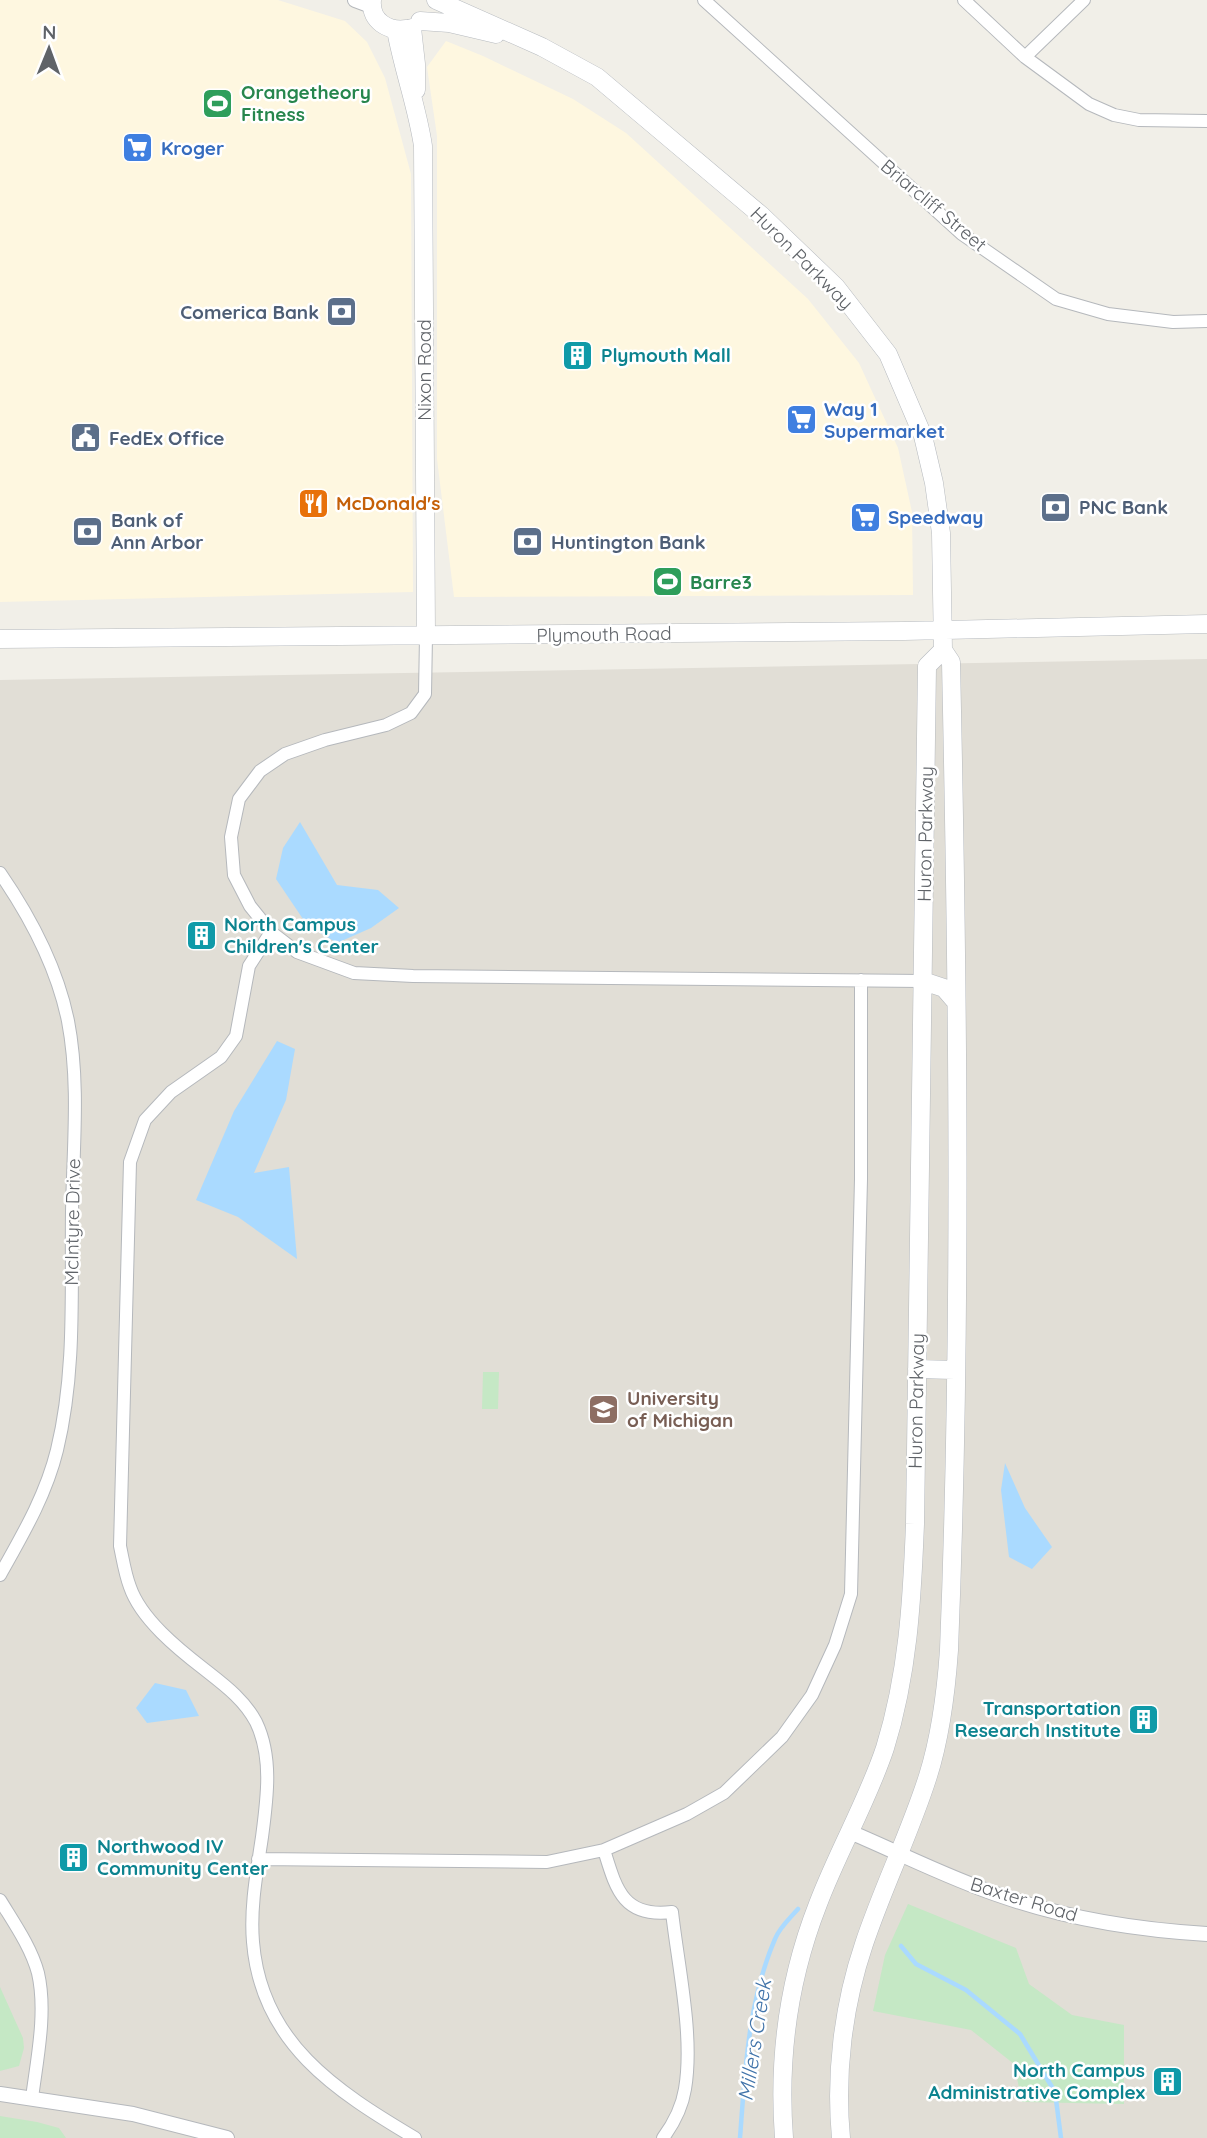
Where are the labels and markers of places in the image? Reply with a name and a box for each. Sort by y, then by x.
place label: Orangetheory Fitness [241,80,371,126]
sports icon: Orangetheory Fitness [201,86,235,120]
supermarket icon: Kroger [121,131,155,165]
place label: Kroger [161,136,224,160]
bank icon: Comerica Bank [325,295,359,329]
place label: Comerica Bank [180,300,319,324]
building icon: Plymouth Mall [561,338,595,372]
place label: Plymouth Mall [601,343,731,367]
place label: Way 1 Supermarket [824,397,945,443]
supermarket icon: Way 1 Supermarket [784,403,818,437]
public building icon: FedEx Office [69,421,103,455]
place label: FedEx Office [109,426,225,450]
restaurant icon: McDonald's [296,486,330,520]
bank icon: PNC Bank [1039,490,1073,524]
place label: McDonald's [336,491,440,515]
place label: PNC Bank [1079,495,1168,519]
supermarket icon: Speedway [848,500,882,534]
place label: Speedway [888,505,983,529]
place label: Bank of Ann Arbor [111,508,204,554]
bank icon: Bank of Ann Arbor [71,514,105,548]
bank icon: Huntington Bank [511,525,545,559]
place label: Huntington Bank [551,530,706,554]
sports icon: Barre3 [650,565,684,599]
place label: Barre3 [690,570,752,594]
place label: North Campus Children's Center [224,912,379,958]
building icon: North Campus Children's Center [184,918,218,952]
place label: University of Michigan [627,1386,733,1432]
school or university icon: University of Michigan [587,1392,621,1426]
place label: Transportation Research Institute [955,1696,1121,1742]
building icon: Transportation Research Institute [1127,1702,1161,1736]
place label: Northwood IV Community Center [97,1834,269,1880]
building icon: Northwood IV Community Center [57,1840,91,1874]
place label: North Campus Administrative Complex [928,2058,1145,2104]
building icon: North Campus Administrative Complex [1151,2064,1185,2098]

